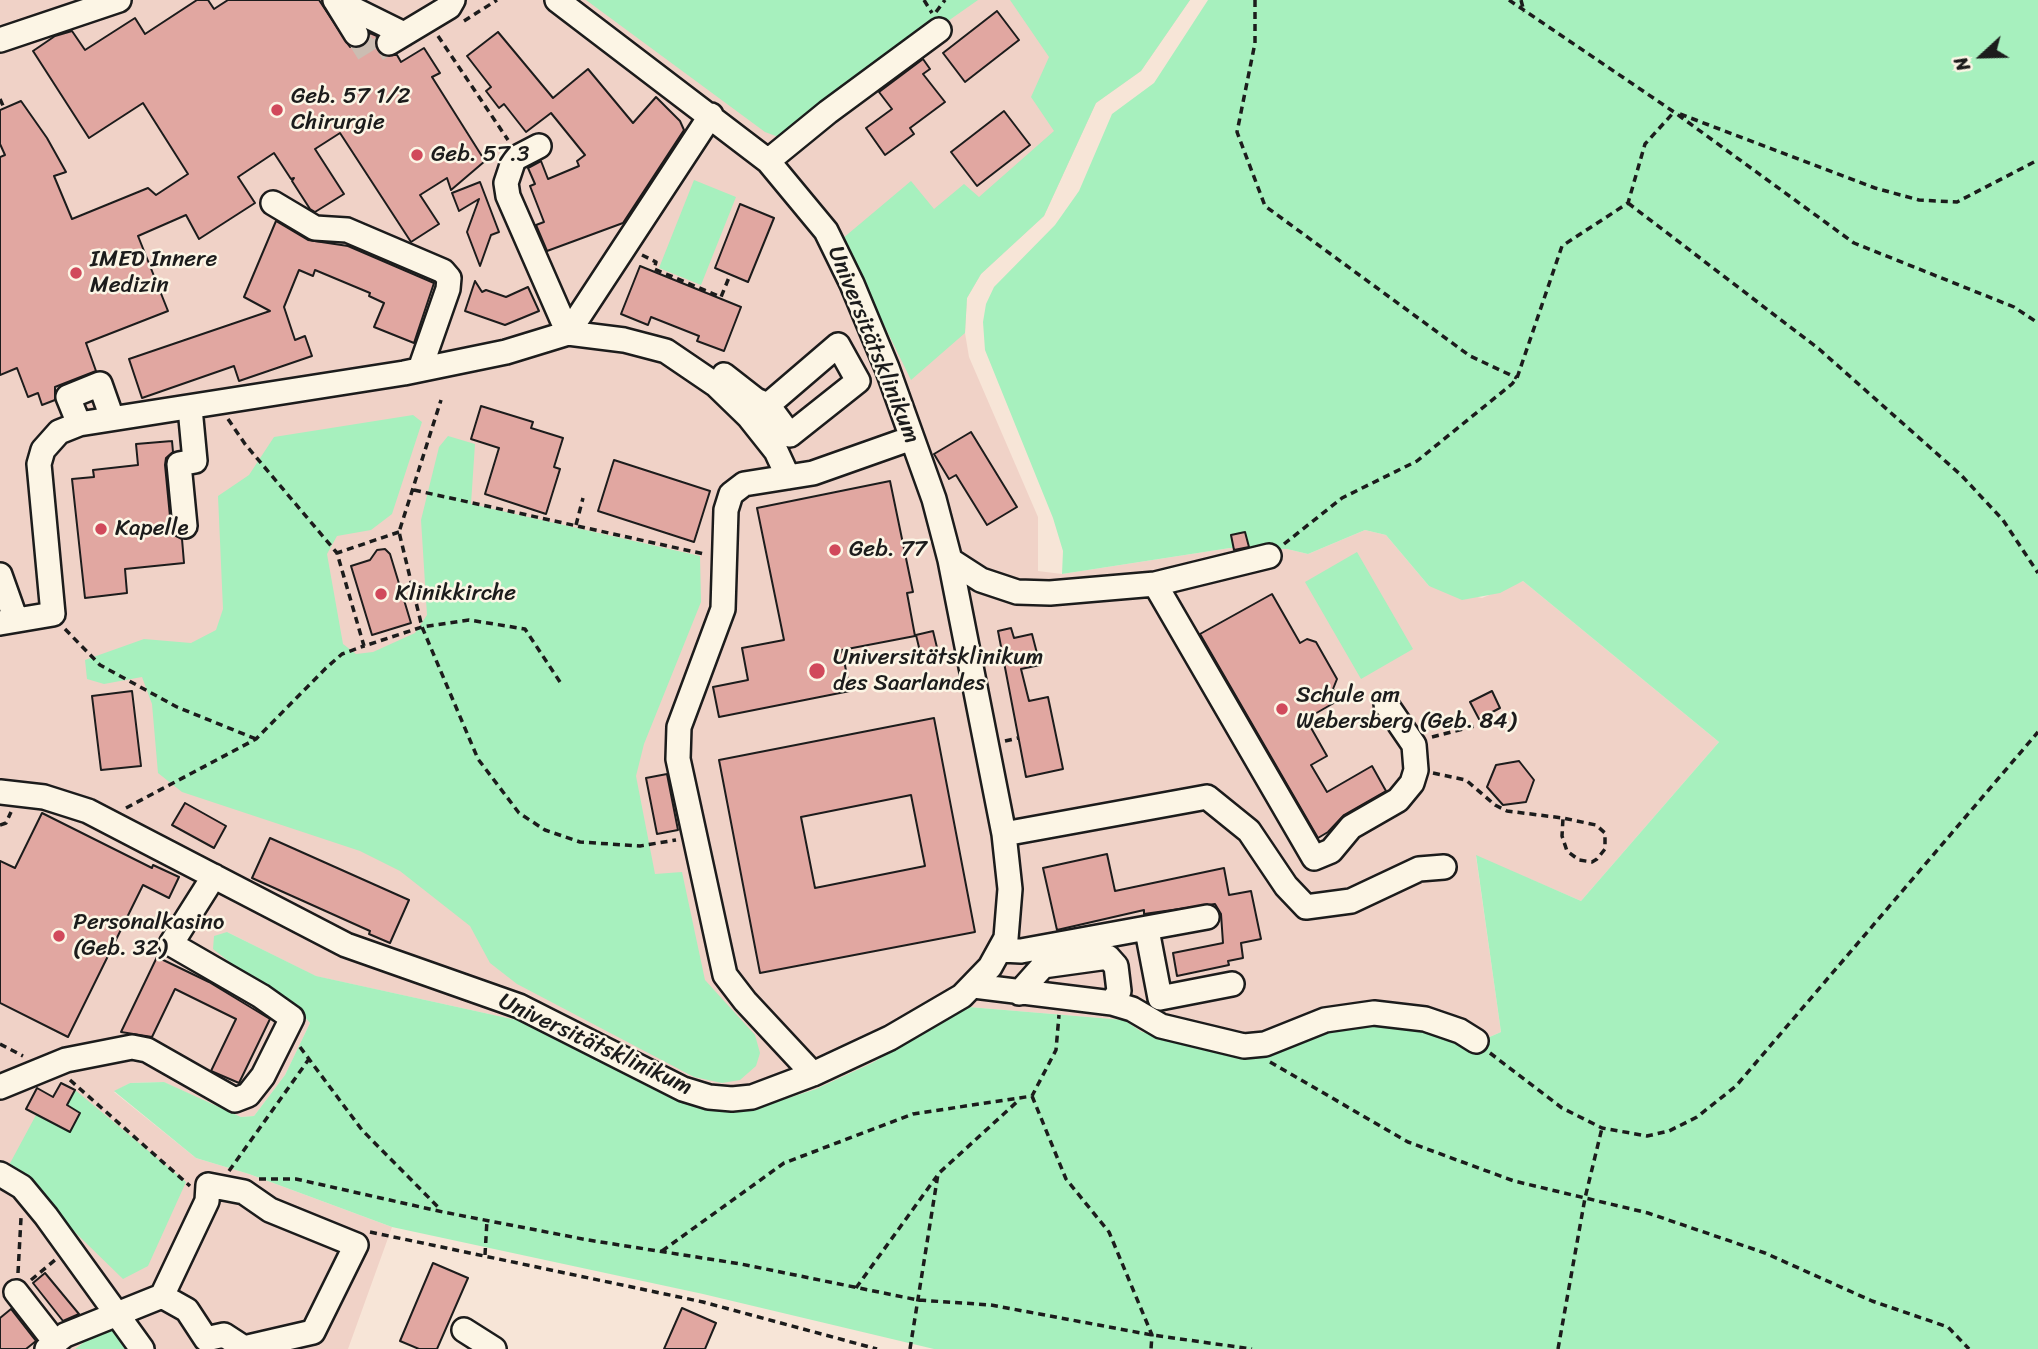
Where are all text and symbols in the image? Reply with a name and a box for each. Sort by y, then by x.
north arrow [1947,21,2017,91]
text: N [1944,52,1980,76]
place label: Geb. 57 1/2 Chirurgie [291,83,410,137]
marker: Geb. 57 1/2 Chirurgie [269,102,285,118]
place label: Geb. 57.3 [431,141,529,169]
marker: Geb. 57.3 [409,147,425,163]
street label: Universitätsklinikum [821,242,925,448]
place label: IMED Innere Medizin [90,246,217,300]
marker: IMED Innere Medizin [68,265,84,281]
place label: Kapelle [115,515,189,543]
marker: Kapelle [93,521,109,537]
place label: Geb. 77 [849,536,927,564]
marker: Geb. 77 [827,542,843,558]
place label: Klinikkirche [395,580,516,608]
marker: Klinikkirche [373,586,389,602]
place label: Universitätsklinikum des Saarlandes [833,644,1043,698]
marker: Universitätsklinikum des Saarlandes [807,661,827,681]
place label: Schule am Webersberg (Geb. 84) [1296,682,1516,736]
marker: Schule am Webersberg (Geb. 84) [1274,701,1290,717]
place label: Personalkasino (Geb. 32) [73,909,224,963]
marker: Personalkasino (Geb. 32) [51,928,67,944]
street label: Universitätsklinikum [494,988,696,1102]

